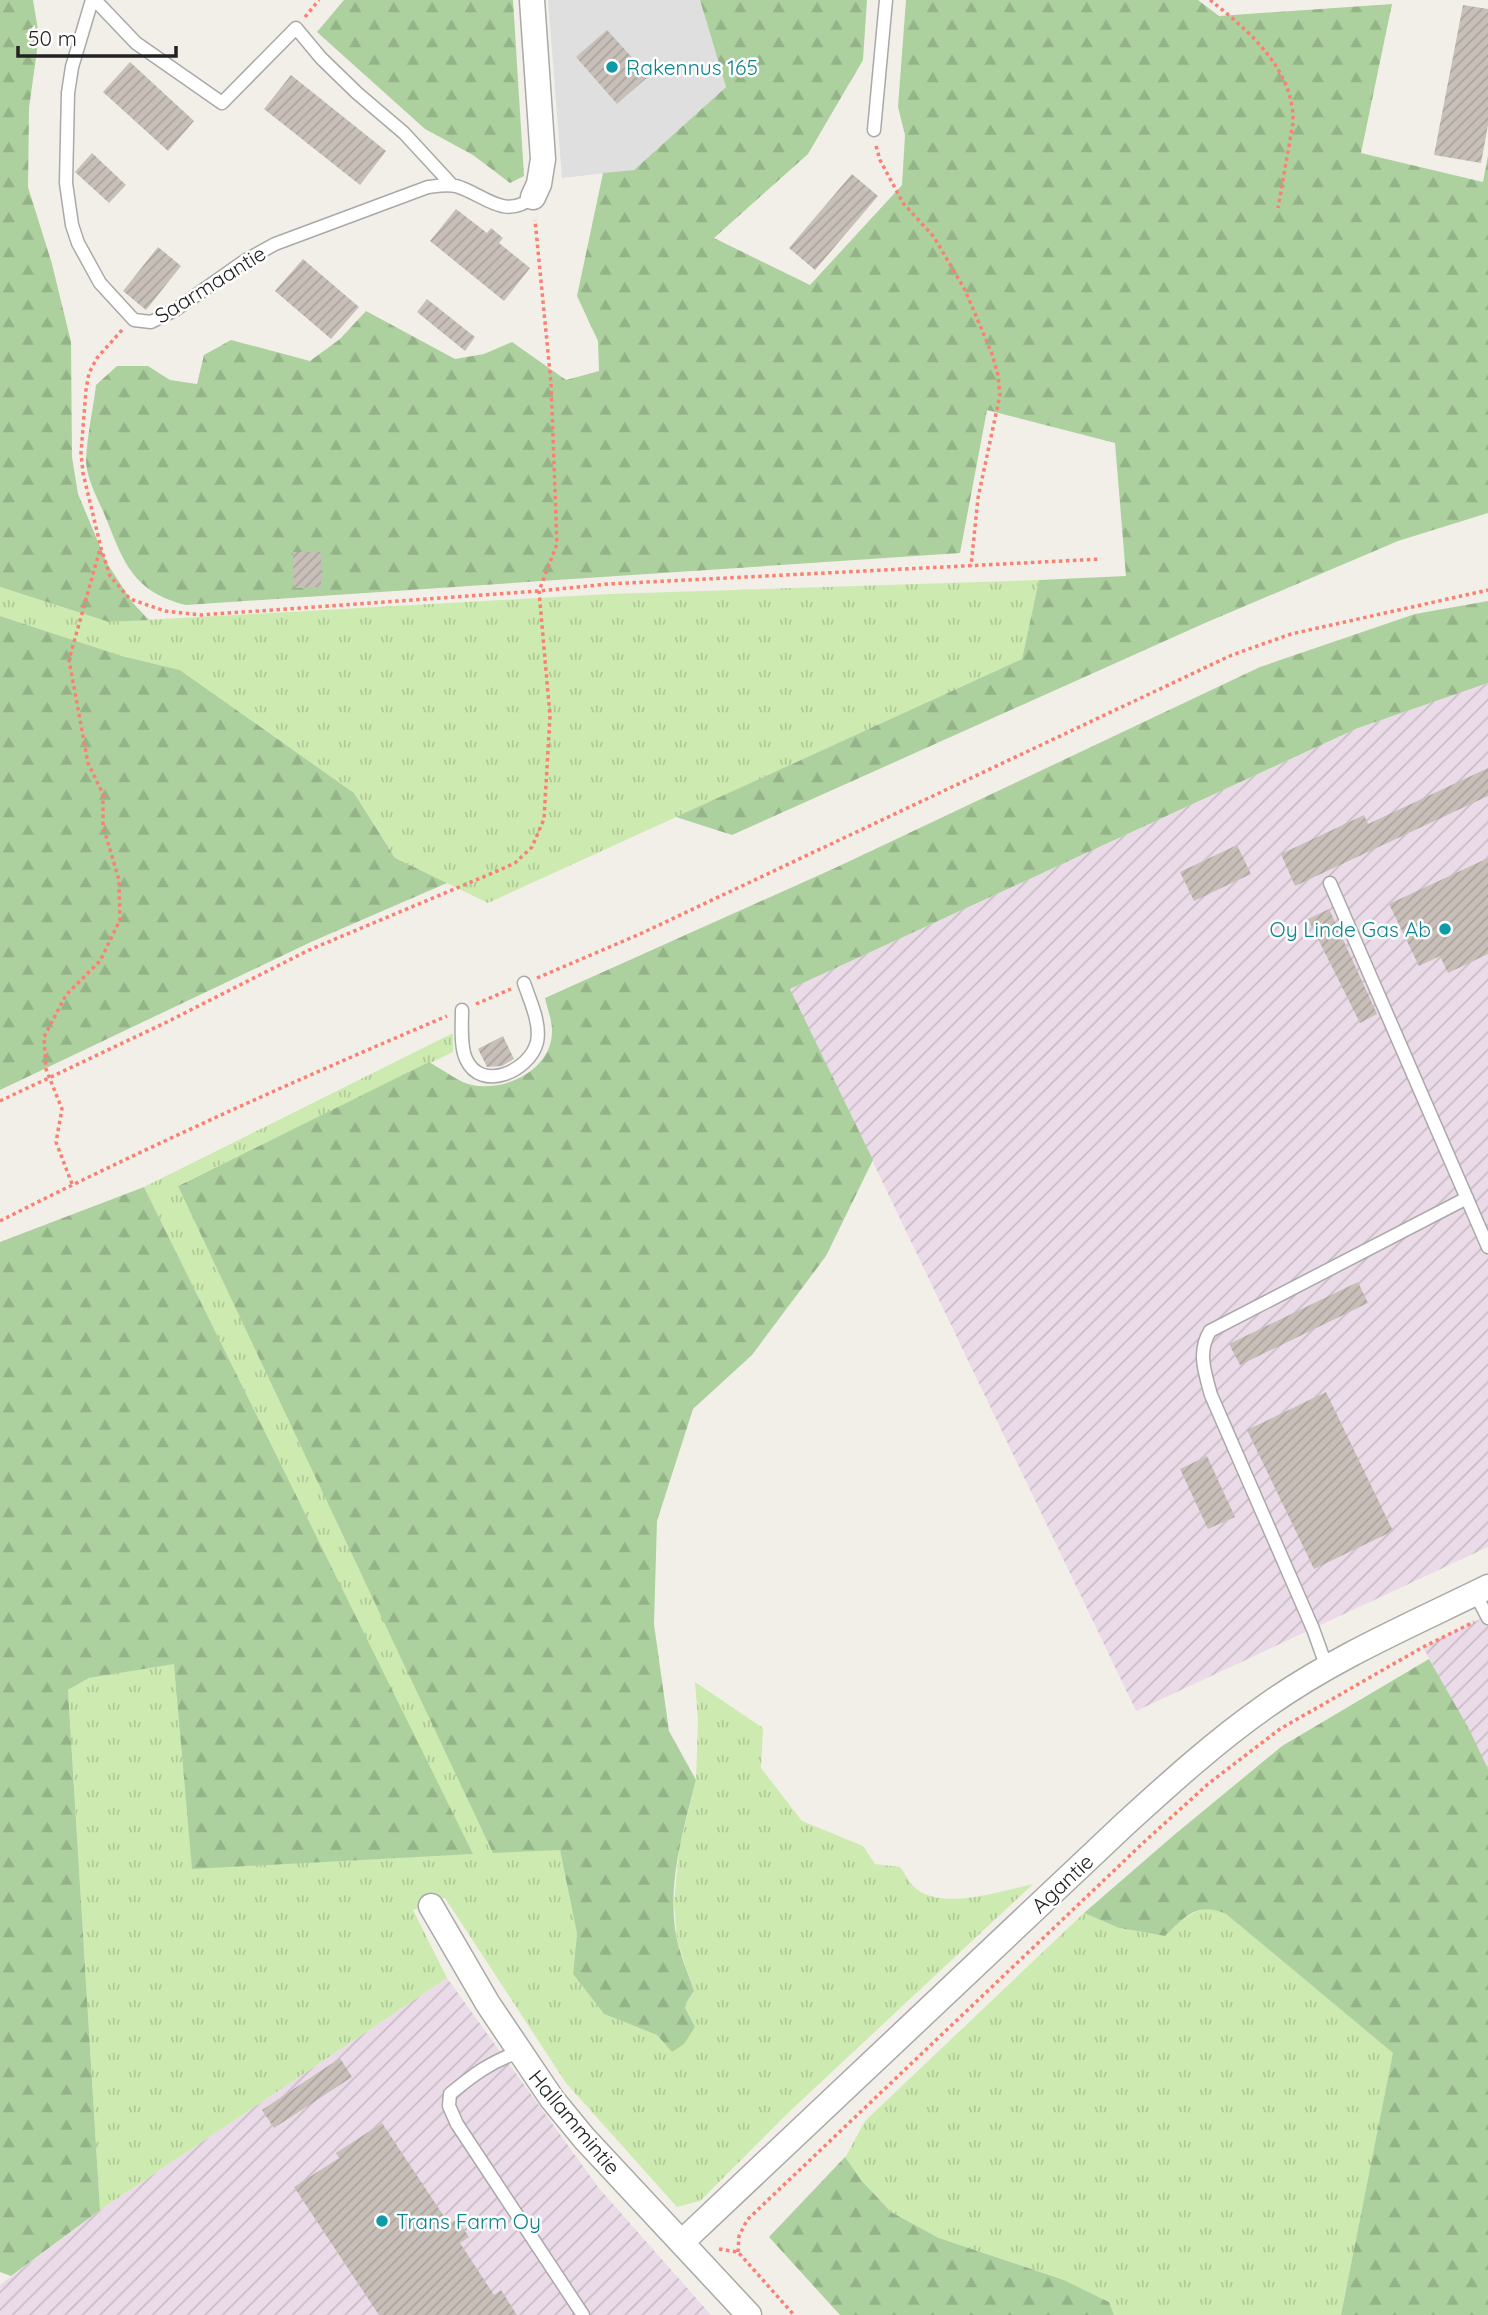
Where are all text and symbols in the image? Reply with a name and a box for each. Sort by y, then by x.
scale bar [18,14,175,58]
text: 50 m [28,25,77,51]
place label: Rakennus 165 [626,54,758,80]
marker: Rakennus 165 [604,59,620,75]
street label: Saarmaantie [150,240,270,328]
place label: Oy Linde Gas Ab [1270,916,1431,942]
marker: Oy Linde Gas Ab [1437,921,1453,937]
street label: Agantie [1026,1848,1098,1918]
street label: Hallammintie [524,2064,626,2180]
place label: Trans Farm Oy [396,2208,541,2234]
marker: Trans Farm Oy [374,2213,390,2229]

